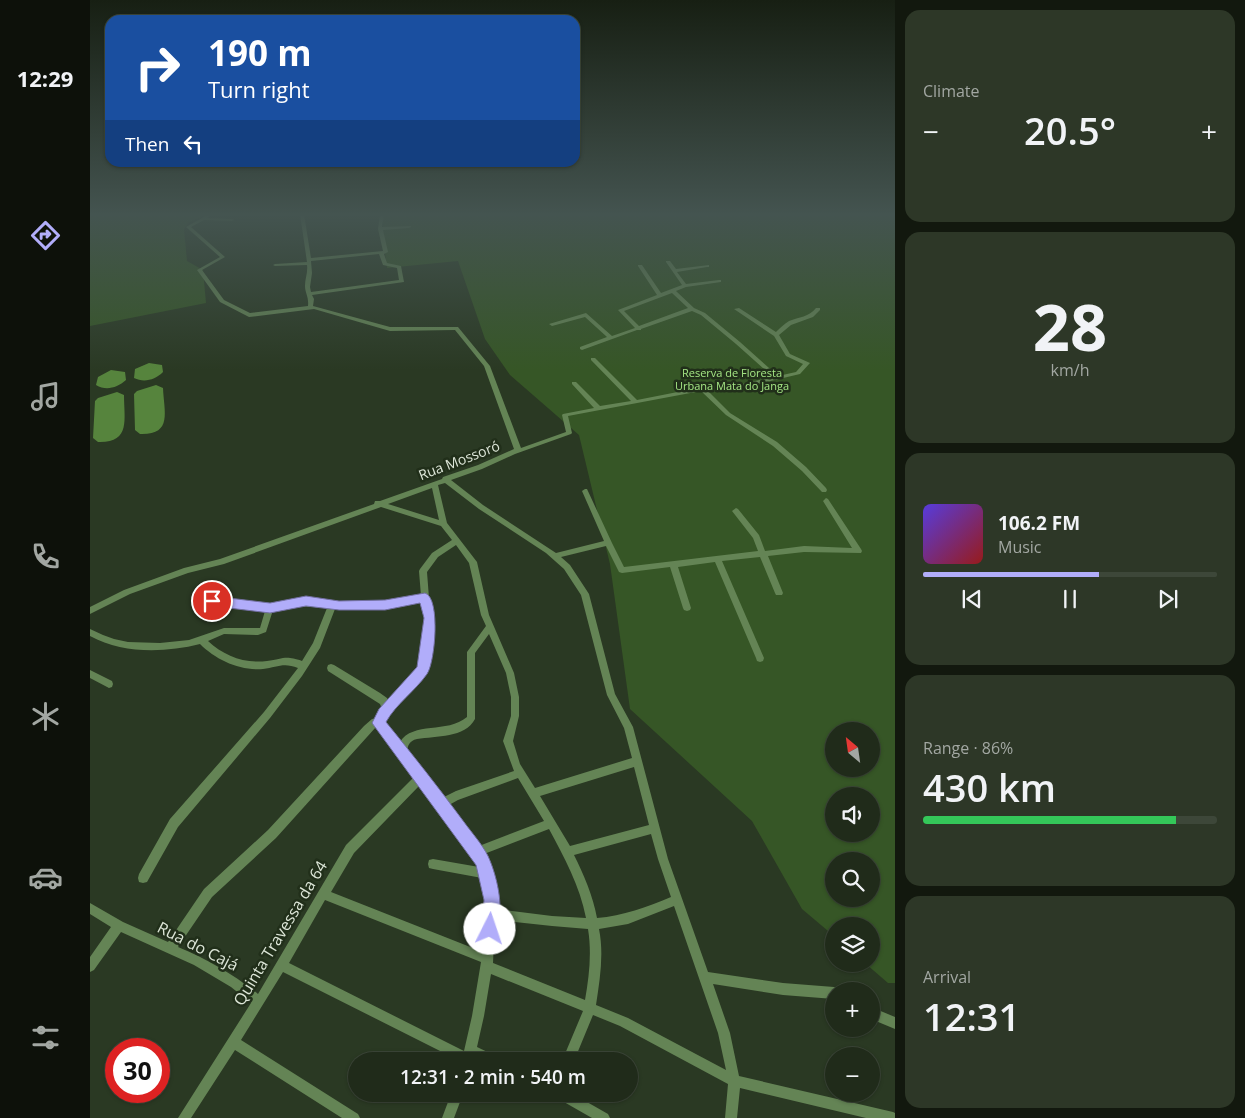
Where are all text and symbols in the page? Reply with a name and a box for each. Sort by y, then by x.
text: 190 m [208,29,312,76]
icon: right [125,35,190,100]
text: 12:29 [17,63,73,93]
text: Turn right [208,74,310,104]
text: Climate [923,80,980,102]
text: 20.5° [1024,104,1116,156]
text: − [923,112,939,150]
text: + [1201,112,1217,150]
icon: left [179,130,207,158]
text: Then [125,131,169,157]
icon: directions [28,218,63,253]
text: 28 [1033,282,1107,370]
text: km/h [1051,359,1089,381]
park label: Reserva de Floresta Urbana Mata do Janga [675,365,789,393]
icon: music [28,379,63,414]
street label: Rua Mossoró [416,436,502,484]
text: 106.2 FM [998,510,1080,536]
text: Music [998,536,1042,558]
icon: phone [28,539,63,574]
pin [191,580,233,622]
icon: previous [958,585,986,613]
icon: pause [1056,585,1084,613]
icon: next [1154,585,1182,613]
icon: arrive [198,587,226,615]
icon: climate [28,699,63,734]
north arrow [825,722,880,778]
map controls [825,722,880,1102]
text: Range · 86% [923,737,1013,759]
text: 430 km [923,761,1056,813]
button: sound [825,787,880,842]
button: search [825,852,880,907]
street label: Quinta Travessa da 64 [228,856,332,1010]
icon: car [28,860,63,895]
position arrow [463,902,515,954]
street label: Rua do Cajá [154,916,242,976]
button: layers [825,917,880,972]
text: Arrival [923,966,971,988]
button: + [825,982,880,1037]
text: 12:31 [923,990,1020,1042]
icon: filters [28,1020,63,1055]
speed limit sign: 30 [105,1038,170,1103]
button: − [825,1047,880,1102]
text: 12:31 · 2 min · 540 m [400,1064,586,1090]

